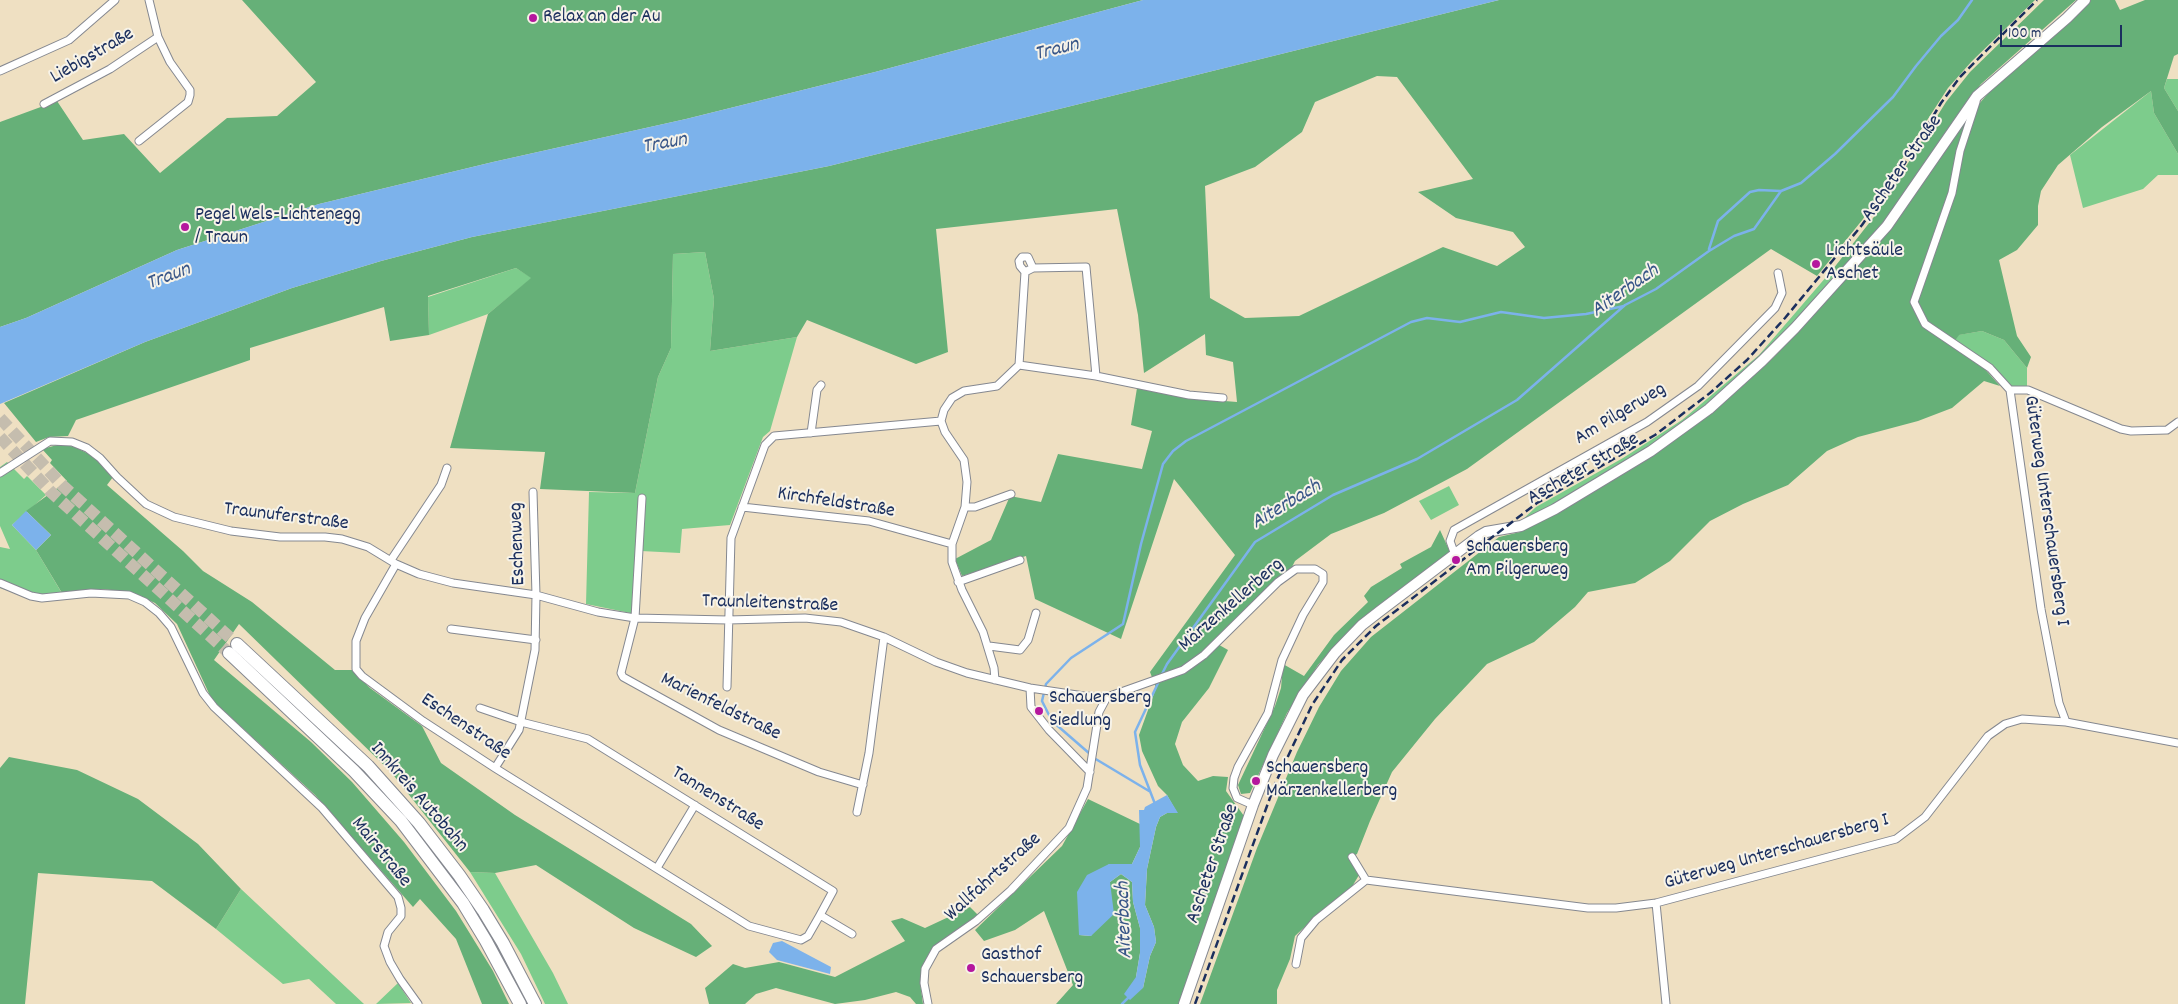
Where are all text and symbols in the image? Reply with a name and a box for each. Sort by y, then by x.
place label: Relax an der Au [543,6,661,30]
marker: Relax an der Au [527,12,539,24]
scale bar [2003,15,2126,47]
street label: Liebigstraße [47,23,139,91]
text: 100 m [2008,23,2041,45]
water label: Traun [1032,33,1082,69]
street label: Ascheter Straße [1857,111,1949,227]
water label: Traun [641,128,689,162]
place label: Pegel Wels-Lichtenegg / Traun [195,204,361,251]
marker: Pegel Wels-Lichtenegg / Traun [179,221,191,233]
place label: Lichtsäule Aschet [1826,240,1903,287]
water label: Traun [144,258,194,298]
marker: Lichtsäule Aschet [1810,258,1822,270]
water label: Aiterbach [1587,260,1665,324]
street label: Am Pilgerweg [1571,378,1671,452]
street label: Güterweg Unterschauersberg I [2017,394,2073,628]
street label: Ascheter Straße [1524,428,1644,512]
water label: Aiterbach [1247,475,1327,537]
street label: Kirchfeldstraße [776,483,896,525]
street label: Traunuferstraße [222,498,350,538]
street label: Eschenweg [506,502,532,586]
place label: Schauersberg Am Pilgerweg [1466,536,1568,583]
street label: Märzenkellerberg [1175,554,1289,658]
marker: Schauersberg Am Pilgerweg [1450,554,1462,566]
street label: Traunleitenstraße [702,591,838,619]
street label: Marienfeldstraße [656,668,784,748]
place label: Schauersberg Siedlung [1049,687,1151,734]
street label: Eschenstraße [415,689,515,767]
marker: Schauersberg Siedlung [1033,705,1045,717]
street label: Innkreis Autobahn [364,738,472,858]
place label: Schauersberg Märzenkellerberg [1266,757,1397,804]
street label: Tannenstraße [666,762,768,838]
marker: Schauersberg Märzenkellerberg [1250,775,1262,787]
street label: Ascheter Straße [1182,801,1246,927]
street label: Güterweg Unterschauersberg I [1662,809,1892,897]
street label: Mairstraße [345,813,415,893]
street label: Wallfahrtstraße [941,828,1047,928]
water label: Aiterbach [1112,881,1140,959]
place label: Gasthof Schauersberg [981,944,1083,991]
marker: Gasthof Schauersberg [965,962,977,974]

